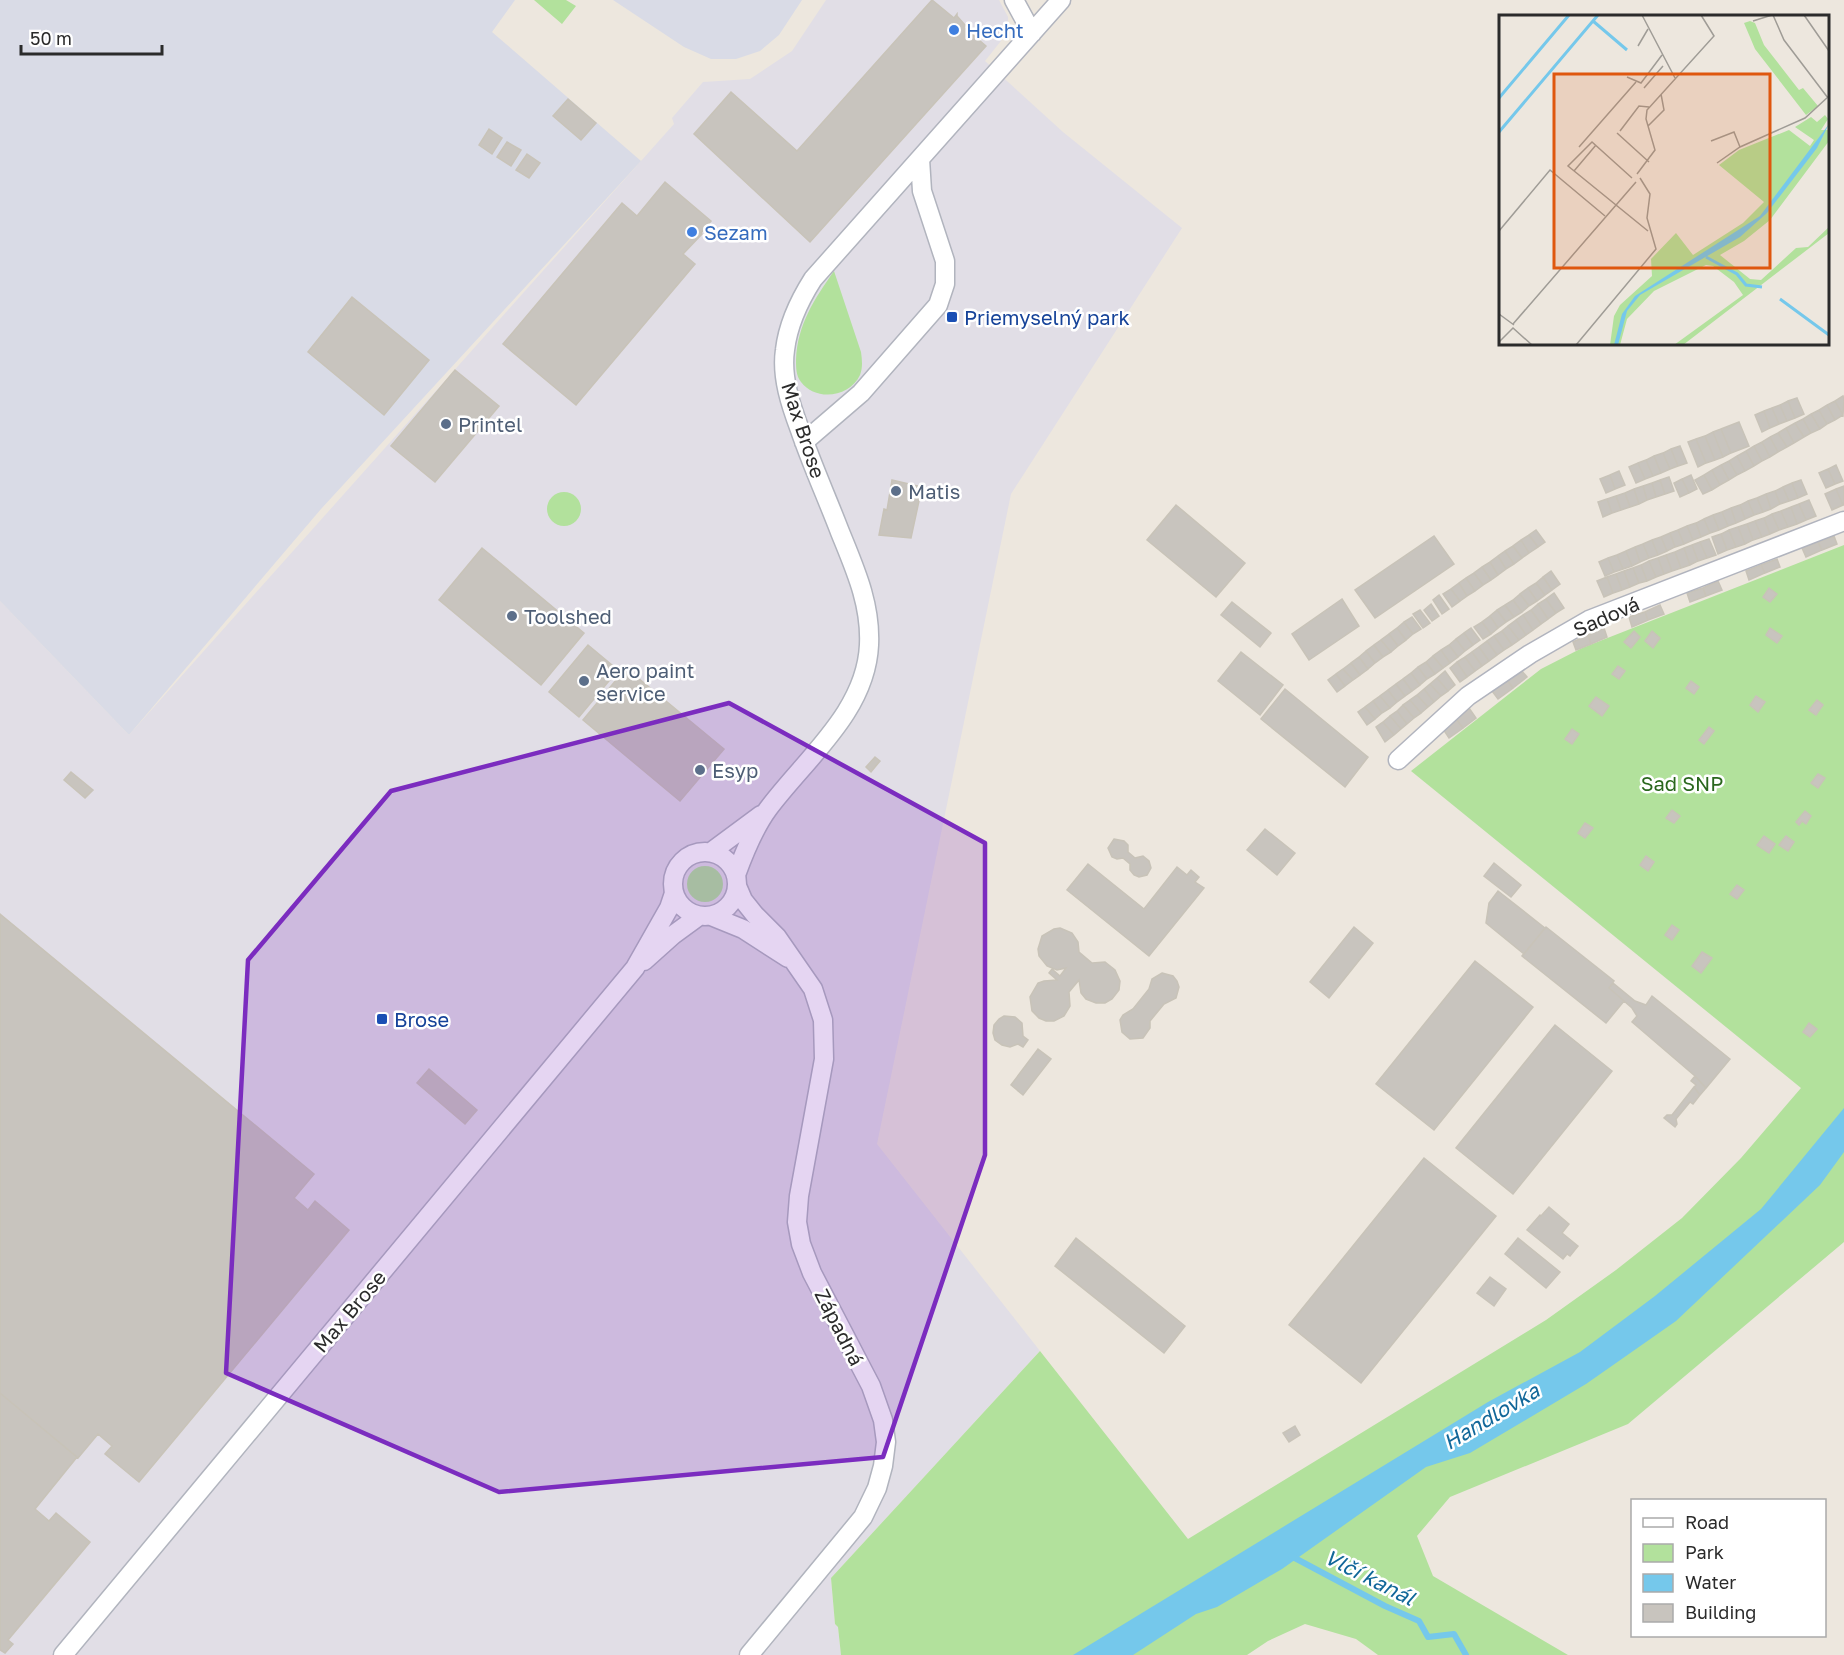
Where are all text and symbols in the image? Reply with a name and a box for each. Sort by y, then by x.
inset map [1499,15,1829,345]
scale bar [21,18,162,56]
place label: Hecht [966,18,1024,42]
marker: Hecht [947,23,961,37]
text: 50 m [30,27,72,49]
place label: Sezam [704,220,768,244]
marker: Sezam [685,225,699,239]
place label: Priemyselný park [964,305,1130,329]
marker: Priemyselný park [945,310,959,324]
street label: Max Brose [777,379,831,481]
place label: Printel [458,412,522,436]
marker: Printel [439,417,453,431]
place label: Matis [908,479,960,503]
marker: Matis [889,484,903,498]
street label: Sadová [1569,591,1643,641]
place label: Toolshed [524,604,612,628]
marker: Toolshed [505,609,519,623]
place label: Aero paint service [596,658,694,705]
marker: Aero paint service [577,674,591,688]
place label: Esyp [712,758,758,782]
marker: Esyp [693,763,707,777]
park label: Sad SNP [1641,771,1723,795]
place label: Brose [394,1007,449,1031]
marker: Brose [375,1012,389,1026]
street label: Max Brose [308,1265,390,1357]
street label: Západná [811,1285,869,1369]
water label: Handlovka [1438,1377,1545,1455]
legend [1631,1499,1826,1637]
text: Road [1685,1511,1729,1533]
text: Park [1685,1541,1724,1563]
water label: Vlčí kanál [1320,1543,1421,1611]
text: Water [1685,1571,1736,1593]
text: Building [1685,1601,1756,1623]

